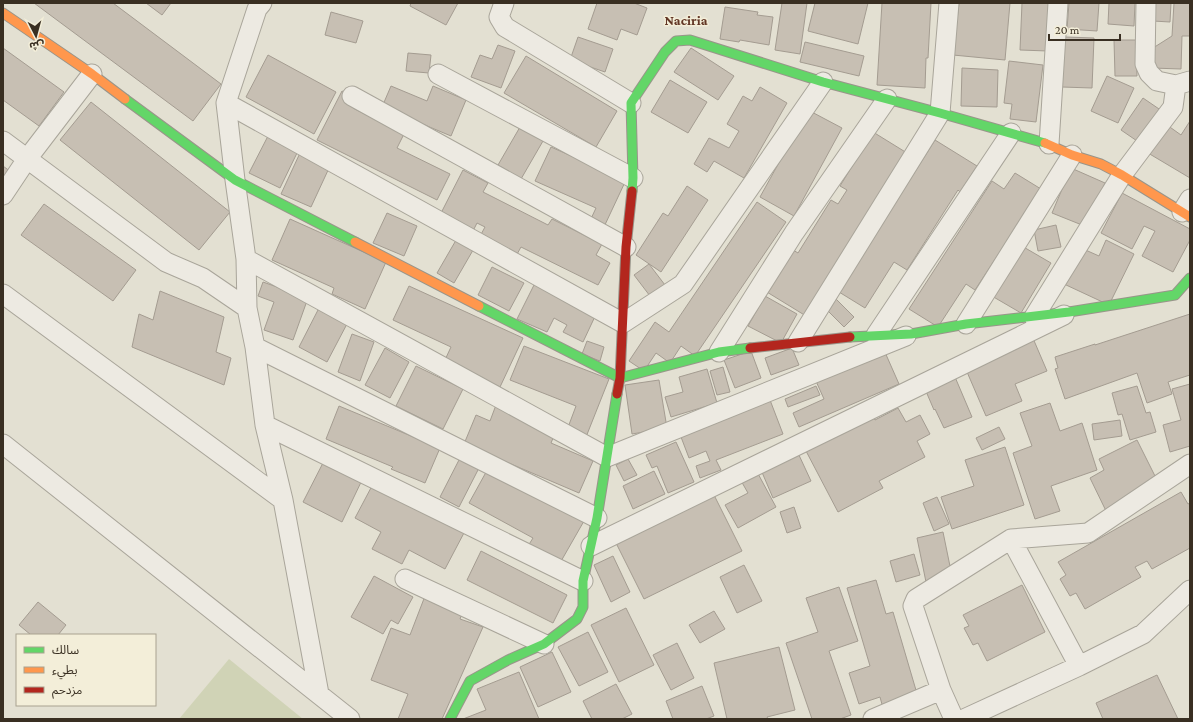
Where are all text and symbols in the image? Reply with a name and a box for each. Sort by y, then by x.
district label: Naciria [664,12,708,28]
north arrow [16,16,56,56]
scale bar [1049,16,1120,42]
text: 20 m [1055,23,1080,37]
text: ش [29,38,45,53]
legend [16,634,156,706]
text: سالك [52,643,79,657]
text: بطيء [52,663,78,680]
text: مزدحم [52,683,82,699]

